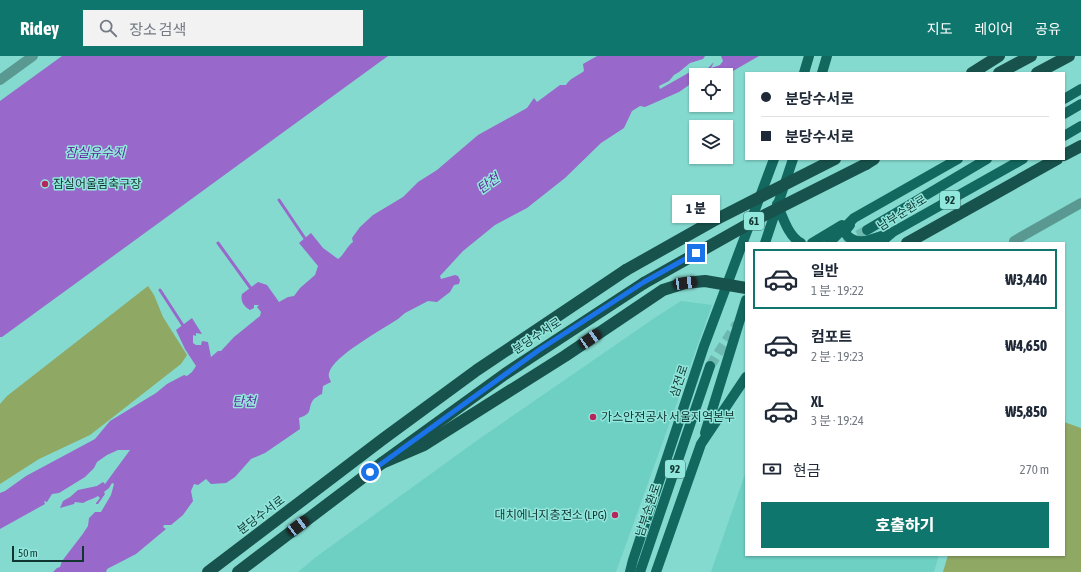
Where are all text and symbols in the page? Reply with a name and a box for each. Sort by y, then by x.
search box [83,10,363,46]
text: Ridey [20,17,59,39]
icon: search [97,17,119,39]
text: 장소 검색 [129,21,186,38]
text: 지도 [927,21,953,37]
text: 레이어 [975,21,1013,37]
text: 공유 [1035,21,1061,37]
map controls [689,68,733,164]
button: locate [689,68,733,112]
text: 분당수서로 [785,90,854,107]
button: layers [689,120,733,164]
text: 분당수서로 [785,128,854,145]
water label: 잠실유수지 [65,145,126,160]
water label: 탄천 [474,170,503,196]
place label: 잠실어울림축구장 [53,177,141,191]
marker: 잠실어울림축구장 [40,179,50,189]
road number: 92 [940,191,960,209]
street label: 남부순환로 [875,192,929,234]
callout: 1 분 [672,195,720,223]
text: 1 분 [686,201,706,216]
road number: 61 [744,212,764,230]
route end [687,244,705,262]
icon: car [763,261,799,297]
text: 일반 [811,262,839,279]
text: ₩3,440 [1005,271,1047,288]
car [672,276,698,290]
text: 1 분 · 19:22 [811,283,864,298]
street label: 분당수서로 [510,315,564,357]
car [577,327,603,351]
icon: car [763,327,799,363]
text: 컴포트 [811,328,852,345]
text: ₩4,650 [1005,337,1047,354]
text: 2 분 · 19:23 [811,349,864,364]
street label: 삼전로 [667,363,691,399]
icon: car [763,393,799,429]
text: XL [811,393,824,410]
water label: 탄천 [232,394,257,409]
text: ₩5,850 [1005,403,1047,420]
place label: 가스안전공사 서울지역본부 [601,410,735,424]
marker: 가스안전공사 서울지역본부 [588,412,598,422]
text: 3 분 · 19:24 [811,413,864,428]
icon: cash [761,458,783,480]
road number: 92 [665,460,685,478]
text: 현금 [793,462,821,479]
text: 270 m [1020,462,1049,477]
route start [361,463,379,481]
street label: 남부순환로 [633,482,663,538]
street label: 분당수서로 [235,493,287,537]
button: 호출하기 [761,502,1049,548]
place label: 대치에너지충전소 (LPG) [494,508,607,522]
marker: 대치에너지충전소 (LPG) [610,510,620,520]
car [285,514,311,538]
scale bar [12,544,84,563]
text: 50 m [18,547,38,559]

